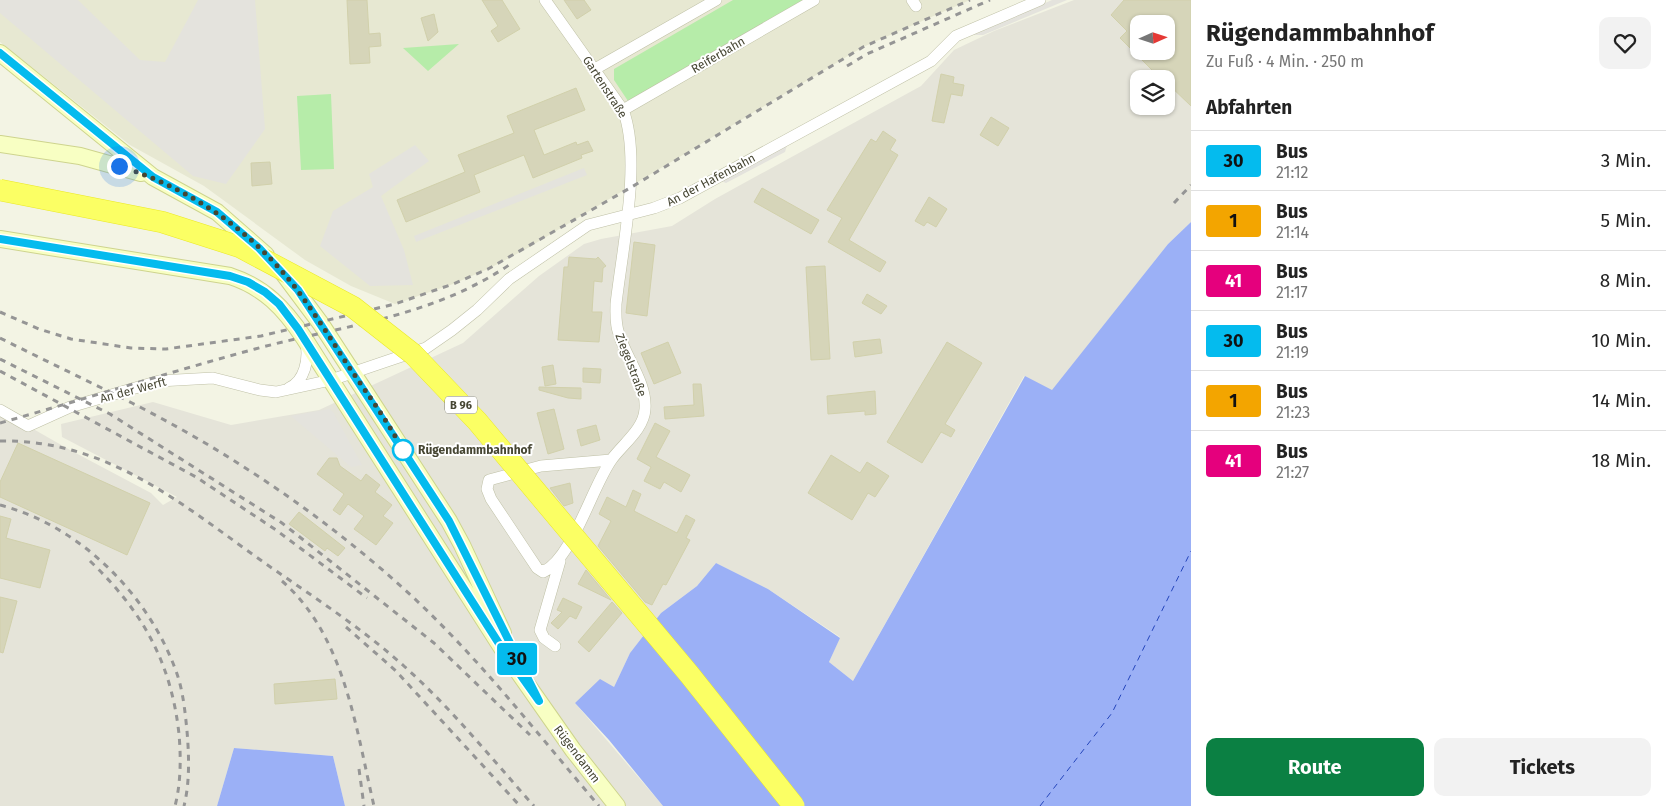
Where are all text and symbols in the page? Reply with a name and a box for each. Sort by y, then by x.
north arrow [1130,15,1175,60]
map controls [1130,15,1175,115]
button: heart [1599,17,1651,69]
text: Rügendammbahnhof [1206,19,1434,47]
street label: Reiferbahn [689,34,747,76]
text: Zu Fuß · 4 Min. · 250 m [1206,52,1364,71]
street label: Gartenstraße [580,53,630,121]
button: layers [1130,70,1175,115]
text: Abfahrten [1206,96,1292,119]
text: Bus [1276,140,1308,163]
text: 3 Min. [1601,149,1651,172]
text: 30 [1224,150,1243,172]
street label: An der Hafenbahn [664,151,758,209]
your location [107,154,132,179]
text: 21:12 [1276,163,1309,182]
text: Bus [1276,200,1308,223]
text: 5 Min. [1601,209,1651,232]
text: 1 [1229,210,1238,232]
text: 21:14 [1276,223,1309,242]
text: Bus [1276,260,1308,283]
text: 8 Min. [1600,269,1651,292]
text: 41 [1225,270,1242,292]
text: 21:17 [1276,283,1308,302]
text: Bus [1276,320,1308,343]
text: 10 Min. [1591,329,1651,352]
text: 30 [1224,330,1243,352]
street label: Ziegelstraße [613,331,649,399]
text: 21:19 [1276,343,1309,362]
street label: An der Werft [98,374,168,406]
text: Bus [1276,380,1308,403]
text: 14 Min. [1592,389,1651,412]
text: 1 [1229,390,1238,412]
road number: B 96 [445,396,477,414]
text: 21:23 [1276,403,1310,422]
marker: Rügendammbahnhof [392,439,414,461]
text: Bus [1276,440,1308,463]
place label: Rügendammbahnhof [418,443,534,457]
text: 18 Min. [1591,449,1651,472]
text: 41 [1225,450,1242,472]
text: 21:27 [1276,463,1309,482]
line badge: 30 [494,643,540,675]
text: 30 [507,648,527,670]
street label: Rügendamm [551,723,603,785]
button: Route [1206,738,1424,796]
button: Tickets [1434,738,1651,796]

